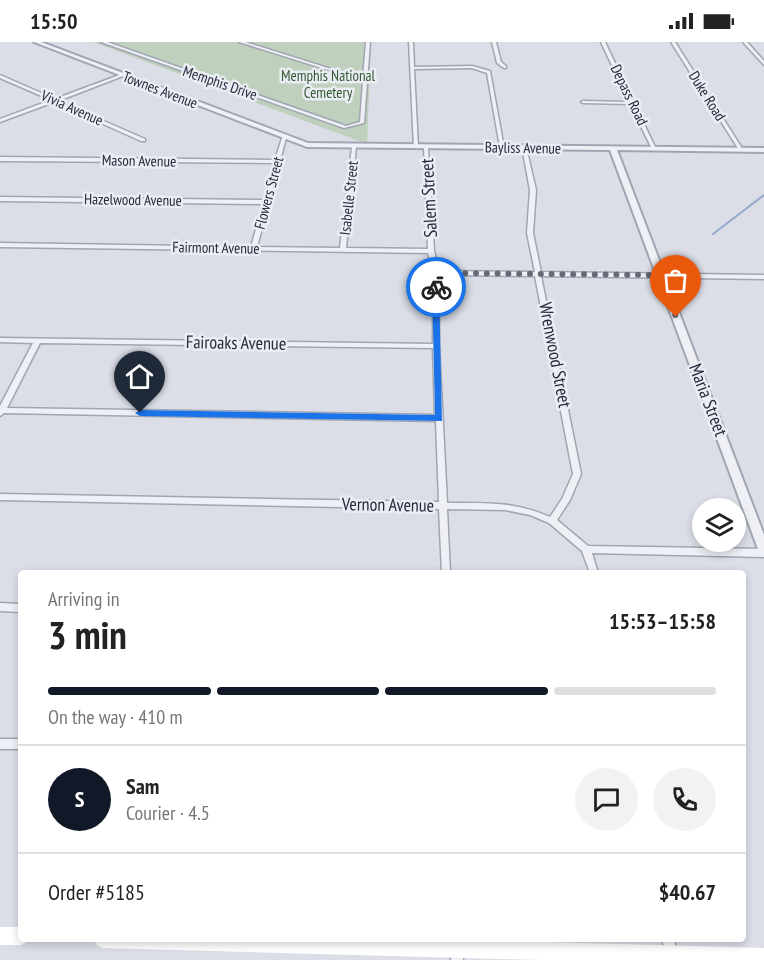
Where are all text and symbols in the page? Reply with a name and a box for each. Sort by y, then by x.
text: 15:50 [30,7,78,35]
street label: Memphis Drive [180,61,260,104]
street label: Depass Road [607,61,652,128]
park label: Memphis National Cemetery [281,66,376,102]
street label: Townes Avenue [120,67,200,113]
street label: Duke Road [685,67,730,124]
street label: Vivia Avenue [37,85,106,130]
street label: Bayliss Avenue [485,137,561,158]
street label: Mason Avenue [102,150,176,171]
street label: Flowers Street [250,154,287,231]
street label: Salem Street [415,158,442,238]
street label: Isabelle Street [335,160,362,236]
street label: Hazelwood Avenue [84,189,182,210]
street label: Fairmont Avenue [172,237,260,258]
pin [650,255,701,317]
courier [406,257,466,317]
icon: bag [659,264,692,297]
icon: bike [420,271,453,304]
street label: Wrenwood Street [534,300,577,409]
street label: Fairoaks Avenue [186,330,286,355]
pin [114,351,165,413]
icon: home [123,360,156,393]
street label: Maria Street [684,360,733,439]
street label: Vernon Avenue [341,492,434,517]
map controls [692,498,746,552]
button: layers [692,498,746,552]
text: Arriving in [48,586,120,612]
text: 15:53–15:58 [609,607,716,635]
text: 3 min [48,609,127,660]
text: On the way · 410 m [48,704,183,730]
button: chat [575,768,638,831]
button: phone [653,768,716,831]
text: Sam [126,772,159,800]
text: S [75,785,84,813]
text: Courier · 4.5 [126,800,210,826]
text: Order #5185 [48,878,145,906]
text: $40.67 [659,878,716,906]

